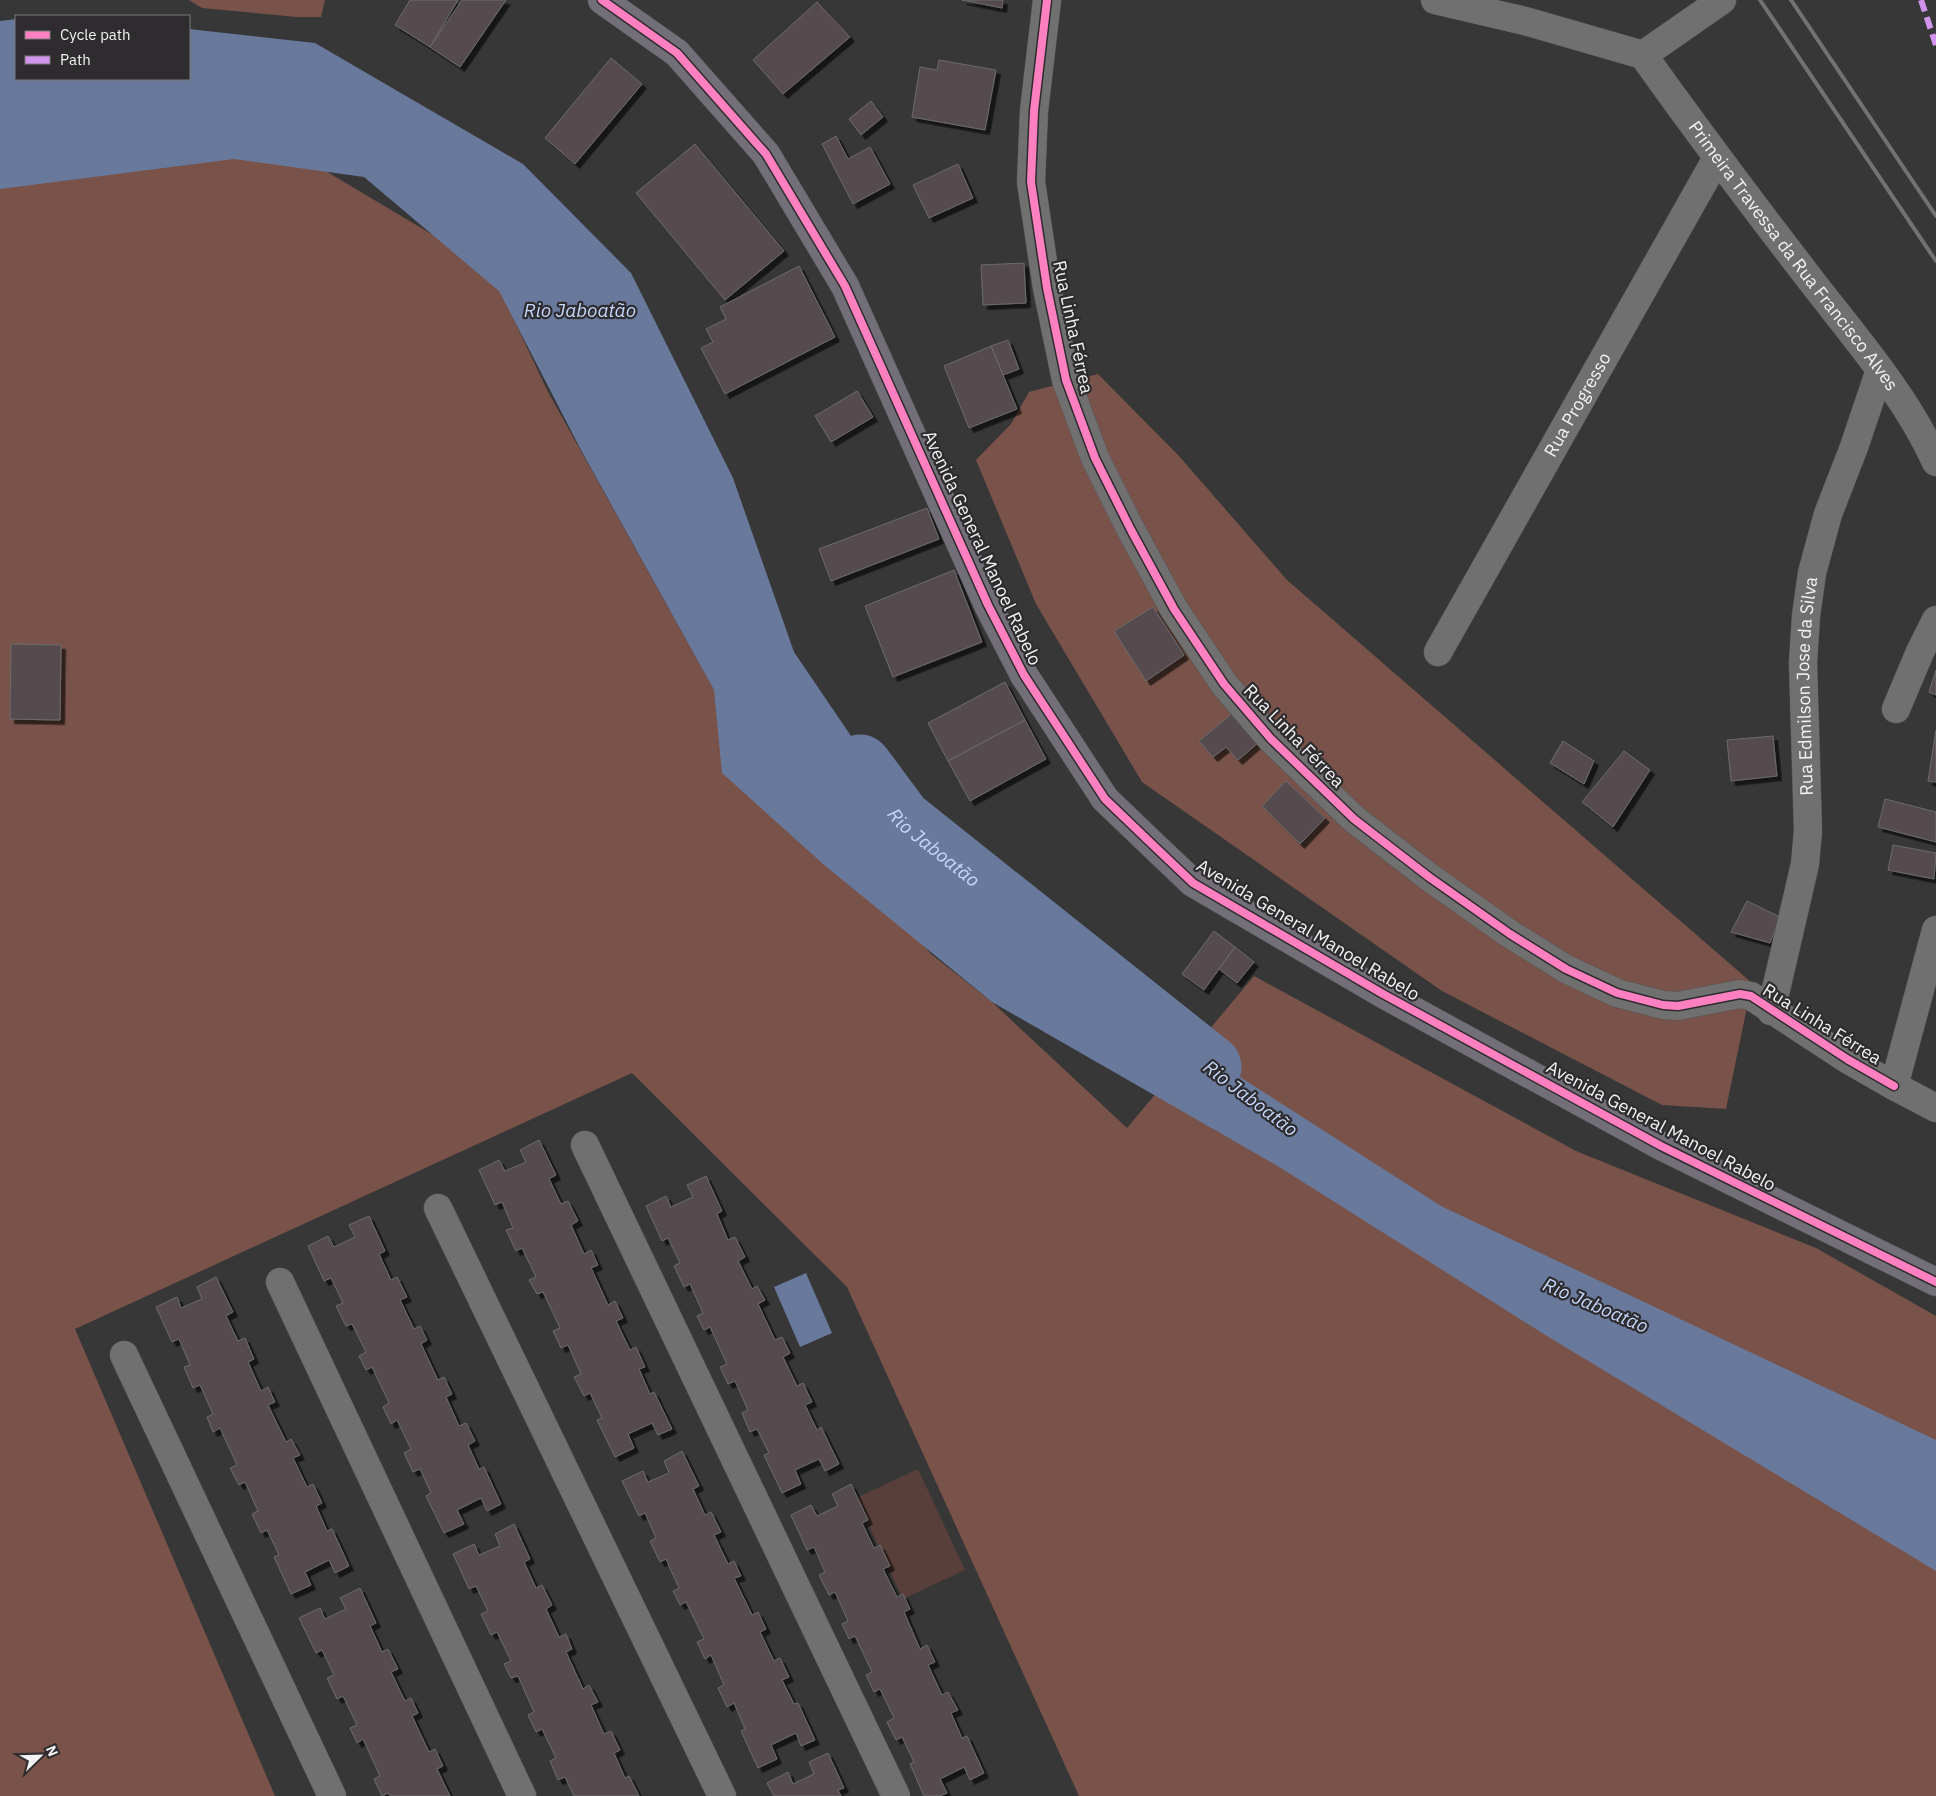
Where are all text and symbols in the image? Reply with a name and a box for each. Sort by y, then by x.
legend [15,15,190,80]
text: Cycle path [60,25,131,44]
text: Path [60,50,91,69]
street label: Primeira Travessa da Rua Francisco Alves [1684,116,1904,395]
street label: Rua Linha Férrea [1048,258,1099,396]
water label: Rio Jaboatão [524,298,636,322]
street label: Rua Progresso [1539,348,1616,461]
street label: Avenida General Manoel Rabelo [918,427,1047,669]
street label: Rua Edmilson Jose da Silva [1791,575,1822,796]
street label: Rua Linha Férrea [1239,679,1350,793]
water label: Rio Jaboatão [882,803,985,892]
street label: Avenida General Manoel Rabelo [1192,854,1424,1005]
street label: Rua Linha Férrea [1759,978,1886,1069]
water label: Rio Jaboatão [1199,1055,1303,1141]
street label: Avenida General Manoel Rabelo [1543,1055,1780,1196]
water label: Rio Jaboatão [1540,1272,1652,1338]
north arrow [15,1731,65,1781]
text: N [42,1743,62,1759]

